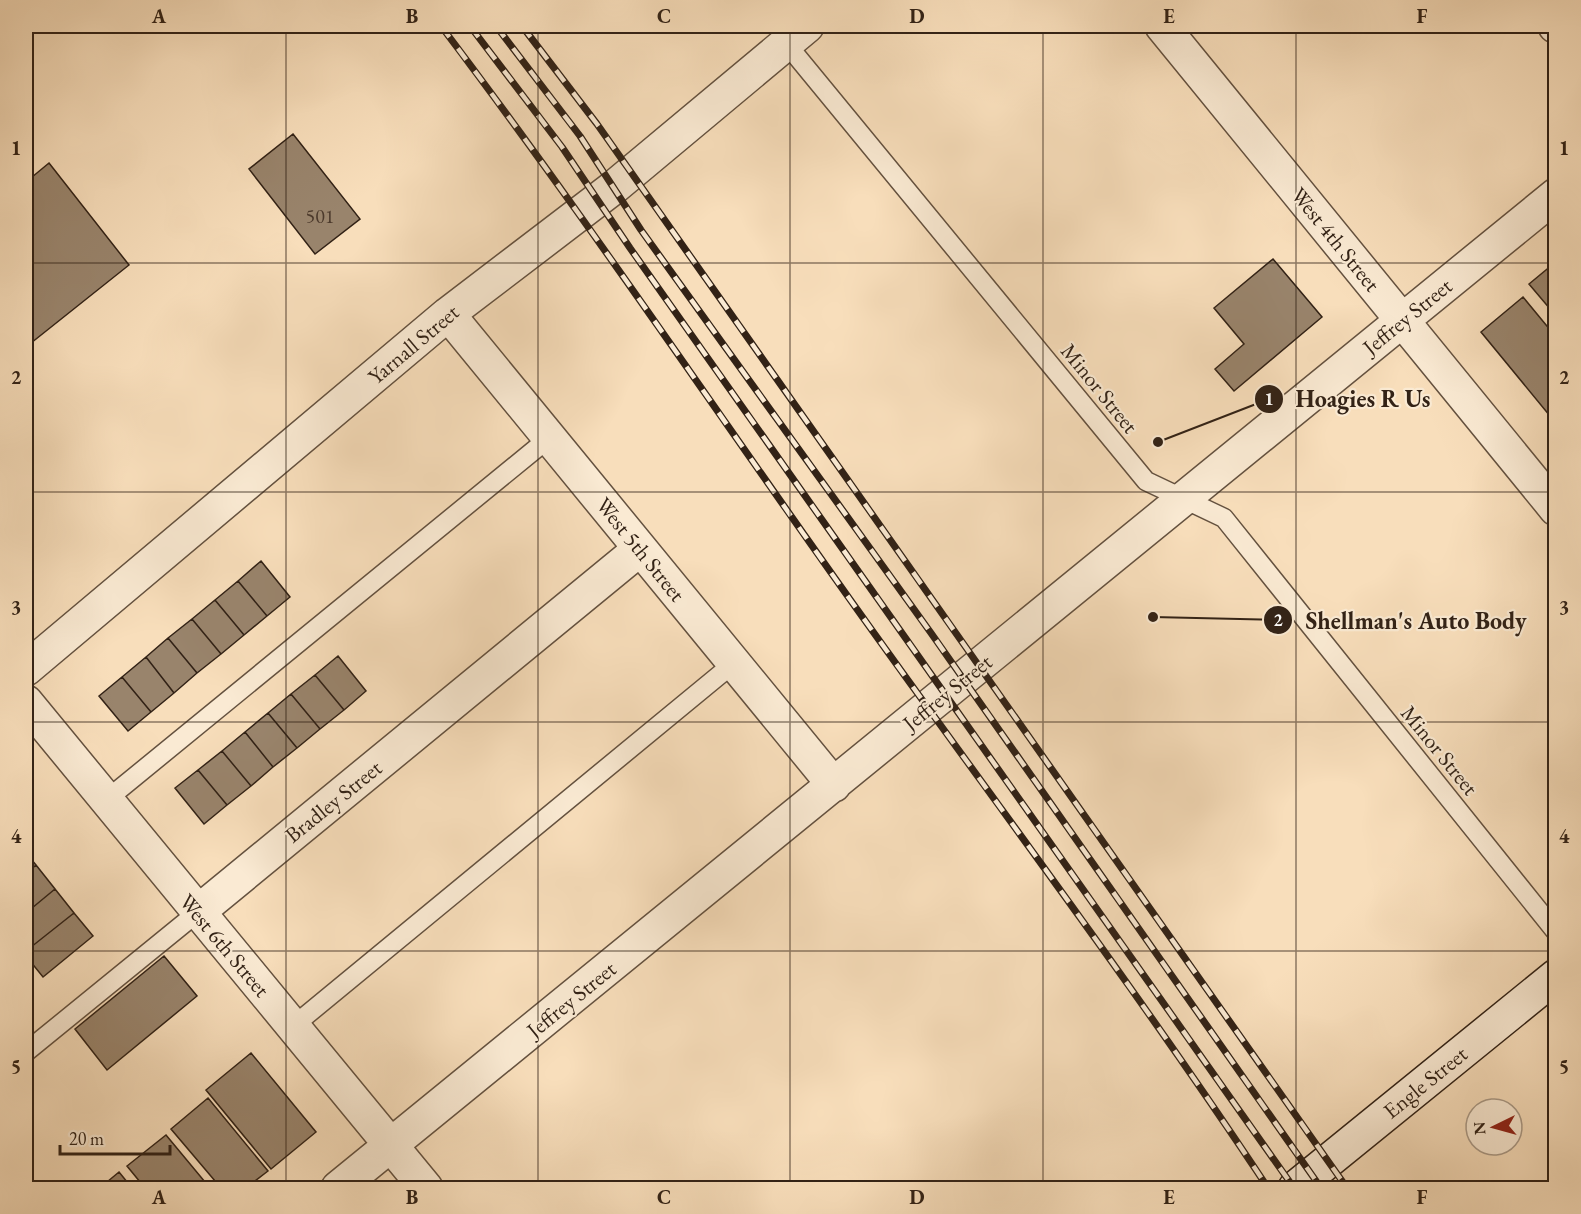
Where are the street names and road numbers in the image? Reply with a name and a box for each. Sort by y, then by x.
street label: West 4th Street [1285,181,1387,298]
street label: Jeffrey Street [1355,271,1458,363]
street label: Yarnall Street [362,298,465,391]
street label: Minor Street [1054,337,1145,439]
street label: West 5th Street [590,491,692,608]
street label: Jeffrey Street [895,647,998,739]
street label: Minor Street [1394,699,1485,801]
street label: Bradley Street [279,753,388,849]
street label: West 6th Street [173,888,276,1003]
street label: Jeffrey Street [519,954,622,1046]
street label: Engle Street [1377,1040,1473,1125]

